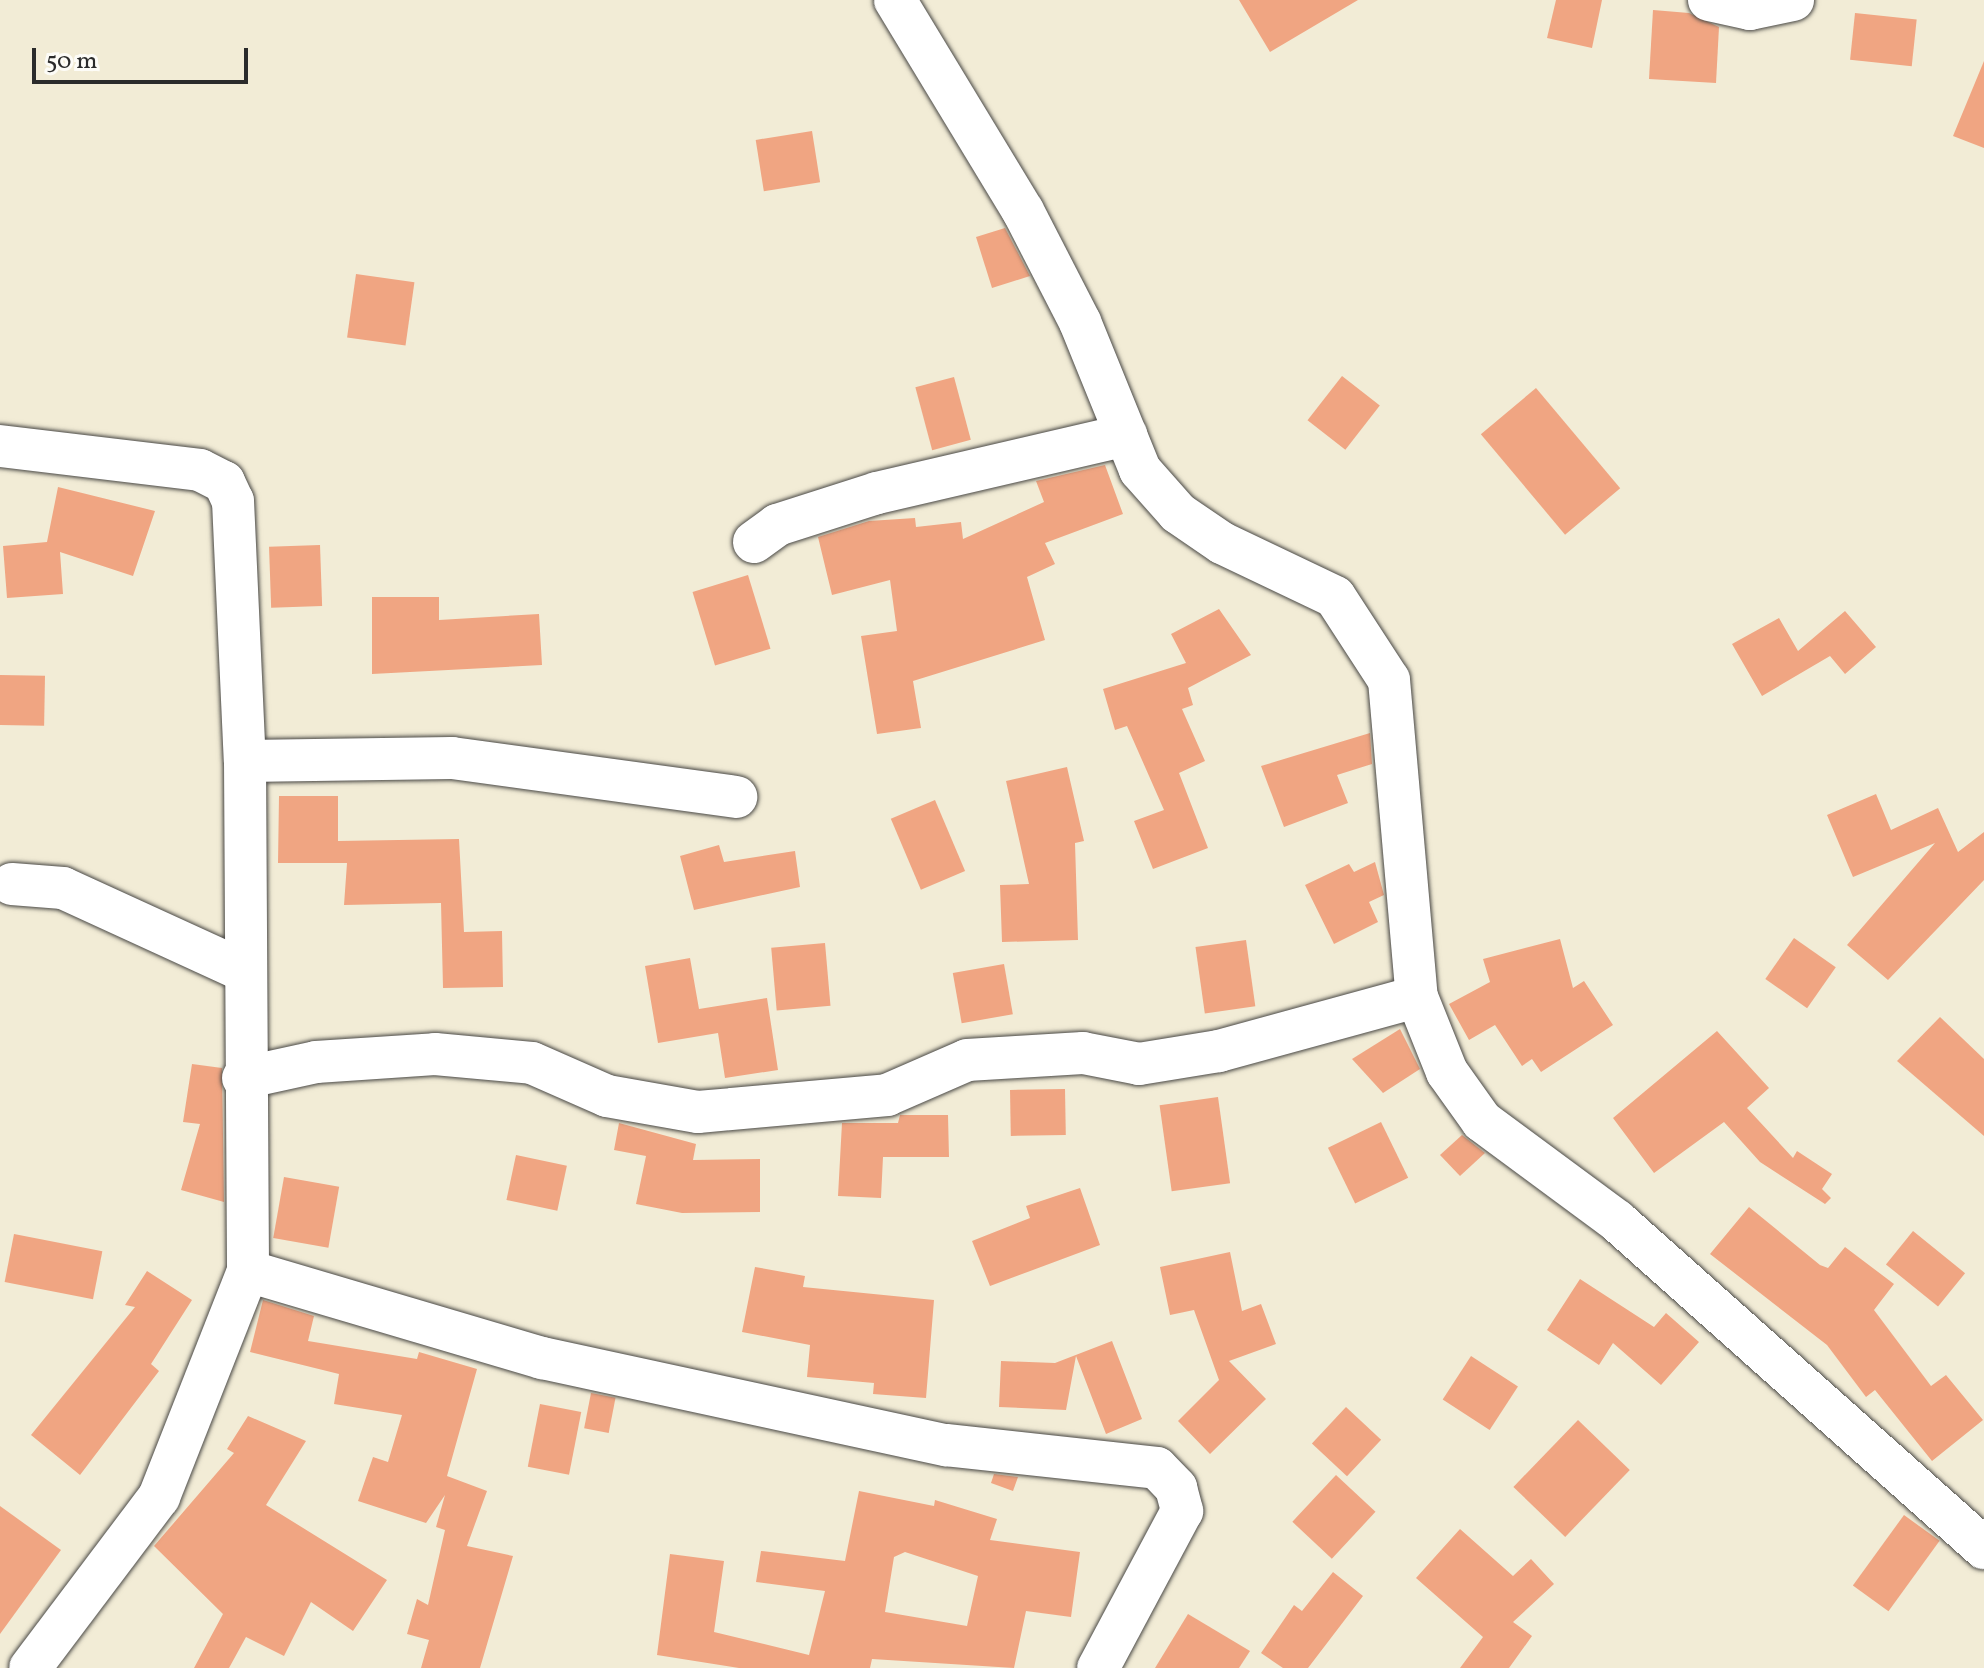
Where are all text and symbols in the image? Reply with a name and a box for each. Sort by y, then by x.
scale bar [36,32,252,82]
text: 50 m [46,45,98,79]

